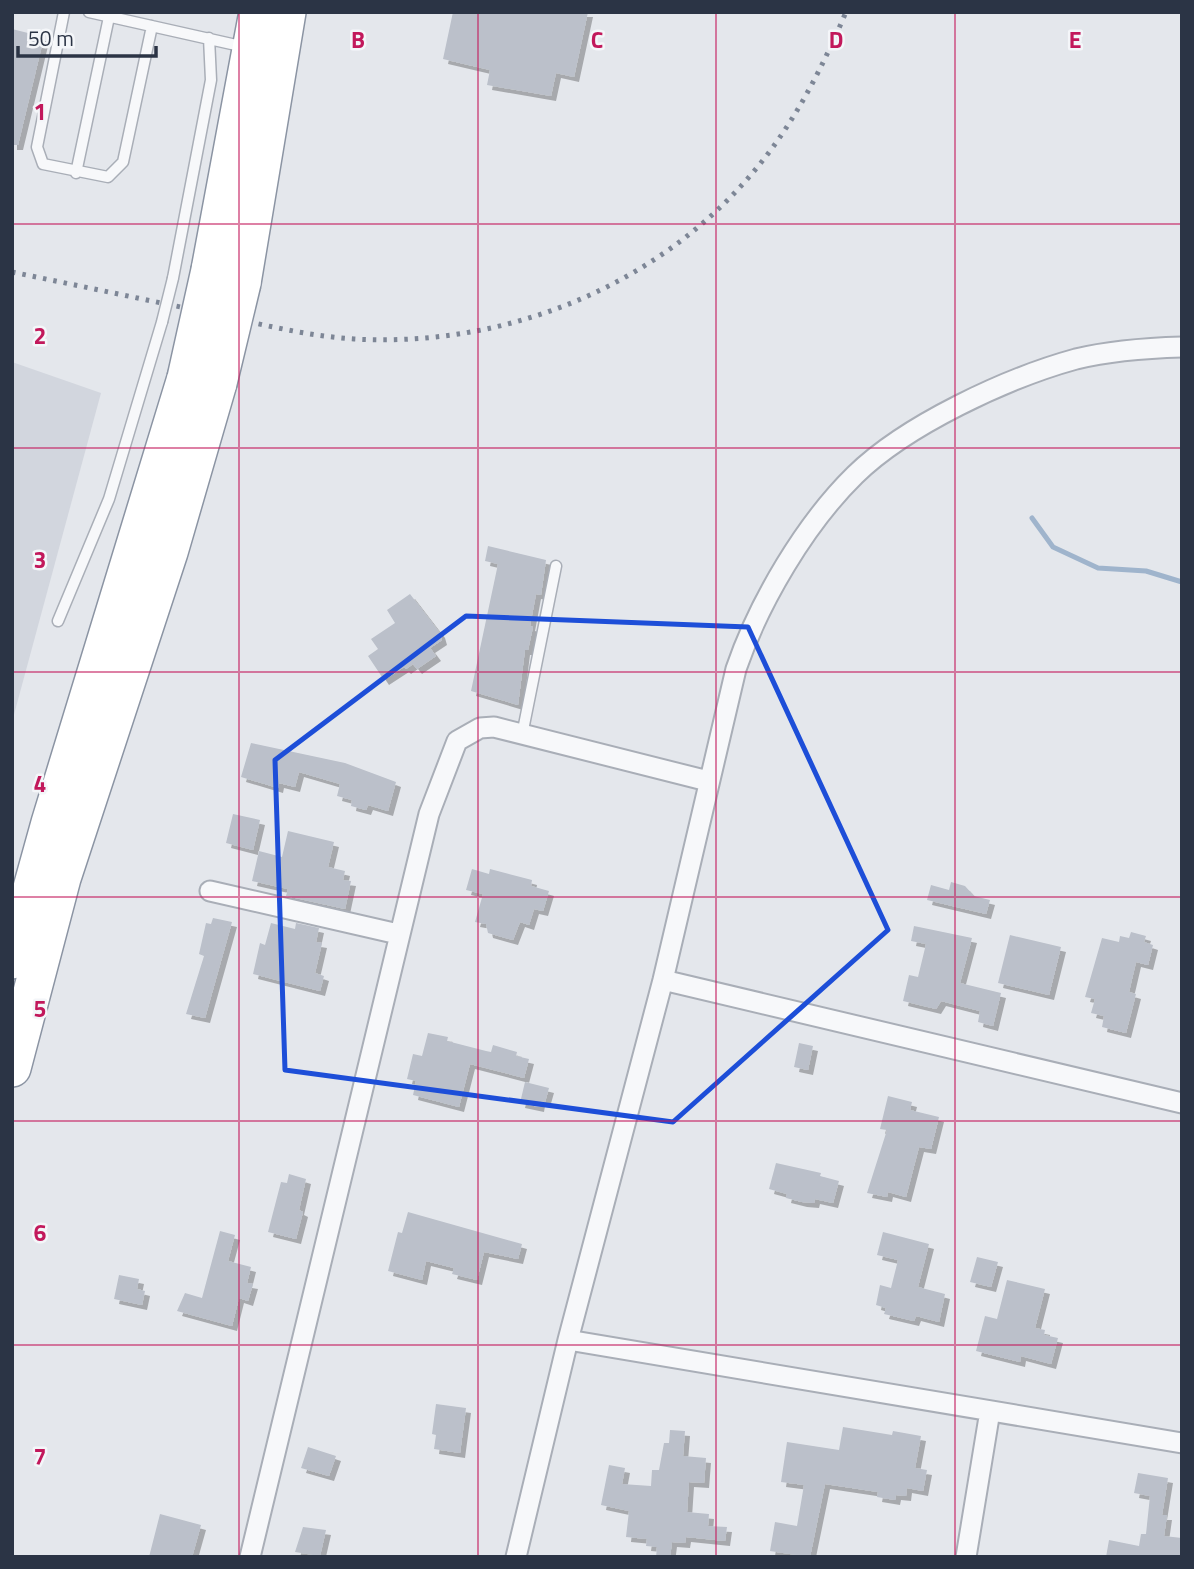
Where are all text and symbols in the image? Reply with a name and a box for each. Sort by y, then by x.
scale bar [18,14,156,58]
text: 50 m [28,22,74,54]
text: B [351,22,365,57]
text: C [591,22,603,57]
text: D [829,22,843,57]
text: E [1069,22,1081,57]
text: 1 [34,94,46,129]
text: 2 [34,318,46,353]
text: 3 [34,542,46,577]
text: 4 [34,766,46,801]
text: 5 [34,991,46,1026]
text: 6 [34,1215,47,1250]
text: 7 [34,1439,46,1474]

